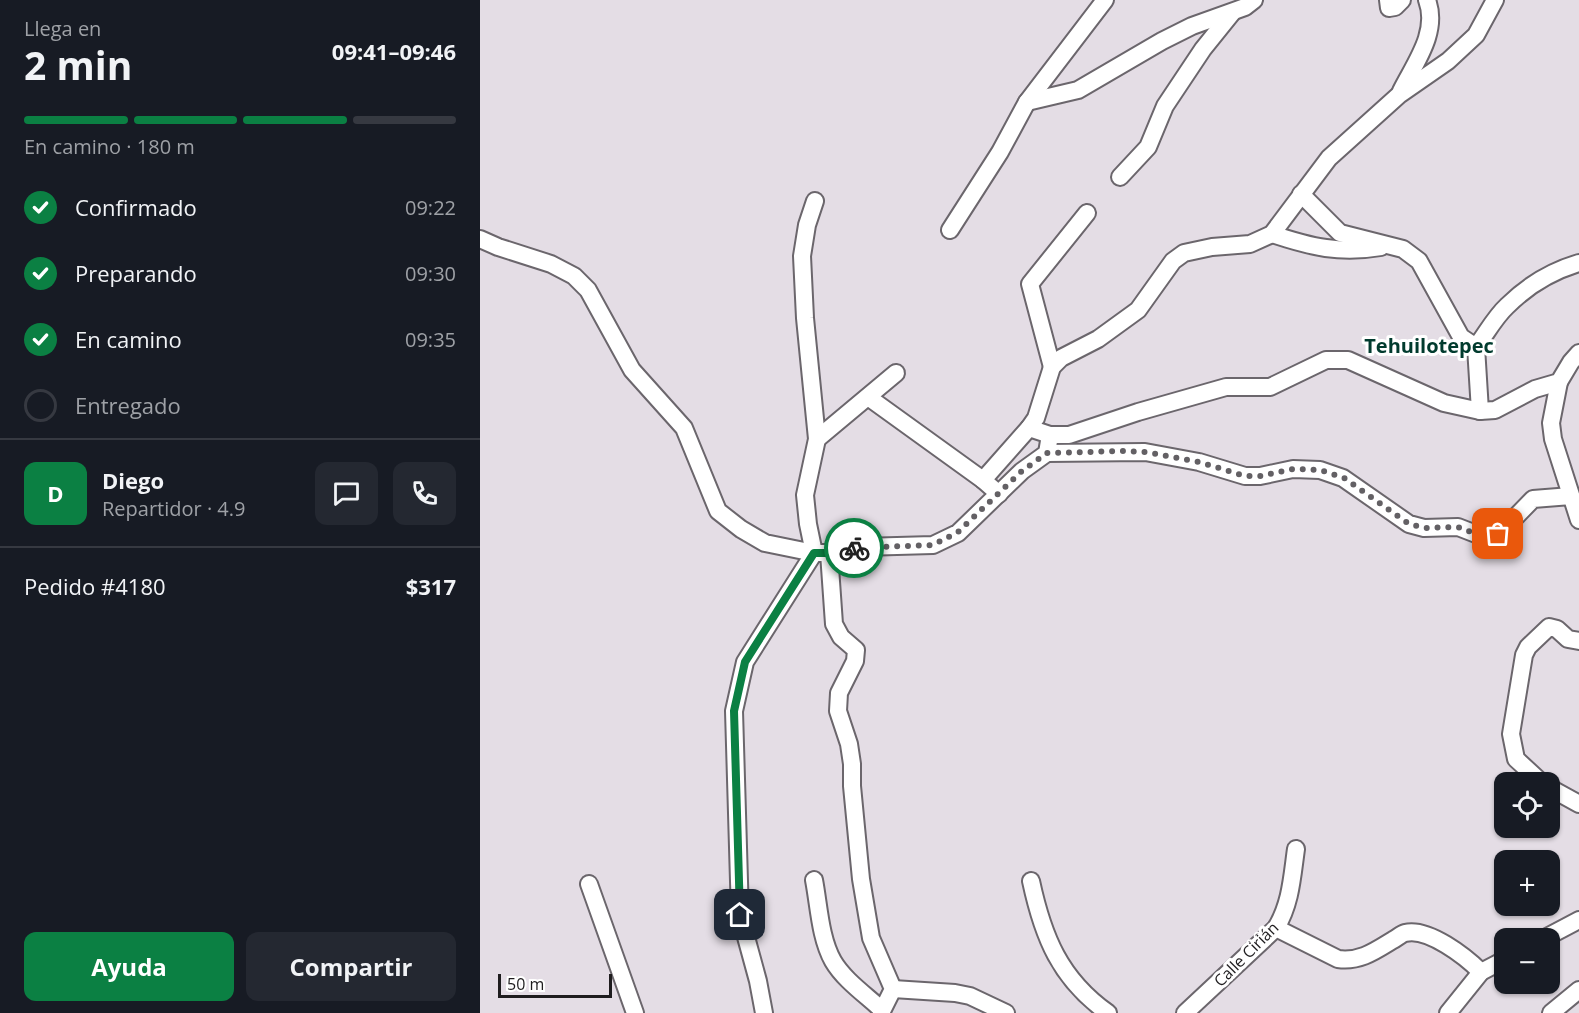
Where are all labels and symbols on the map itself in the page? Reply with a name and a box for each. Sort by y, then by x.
district label: Tehuilotepec [1364,332,1494,359]
pin [1472,508,1523,559]
courier [824,518,884,578]
pin [714,889,765,940]
street label: Calle Cirián [1209,917,1283,991]
scale bar [498,971,612,998]

